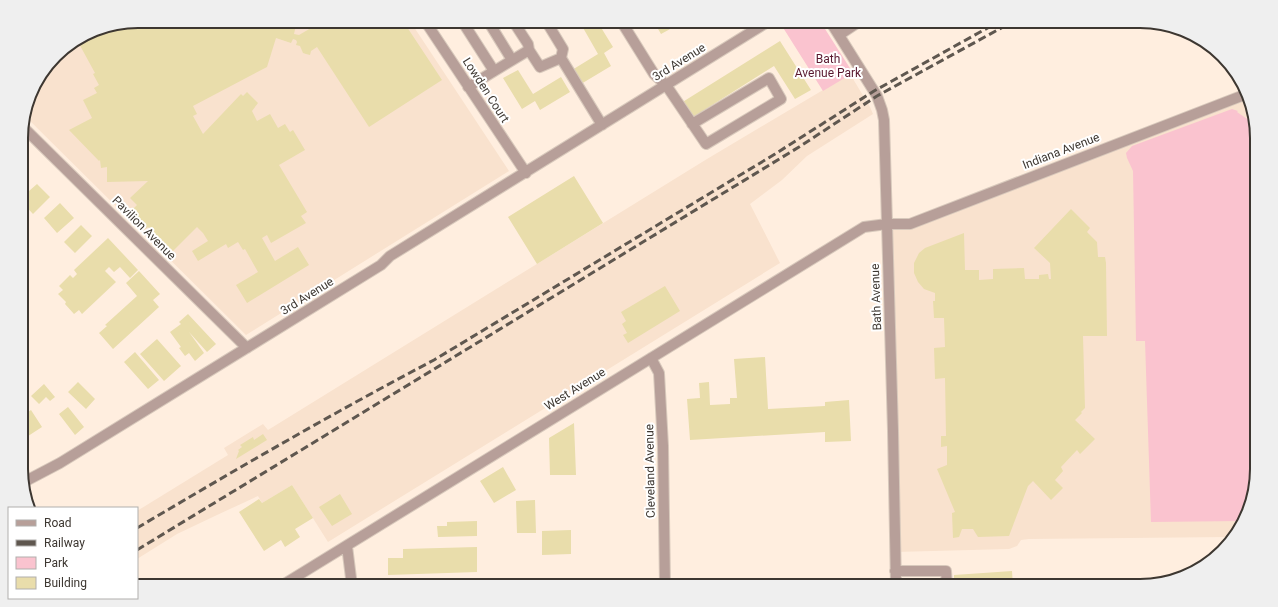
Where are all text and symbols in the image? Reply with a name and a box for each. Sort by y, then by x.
street label: 3rd Avenue [650,40,708,84]
park label: Bath Avenue Park [795,52,862,80]
street label: Lowden Court [460,55,512,125]
street label: Indiana Avenue [1020,130,1102,172]
street label: Pavilion Avenue [109,193,179,263]
street label: Bath Avenue [868,263,884,331]
street label: 3rd Avenue [278,274,336,318]
street label: West Avenue [542,365,608,413]
street label: Cleveland Avenue [642,424,658,518]
legend [8,507,138,599]
text: Road [44,516,72,530]
text: Railway [44,536,85,550]
text: Park [44,556,69,570]
text: Building [44,576,87,590]

